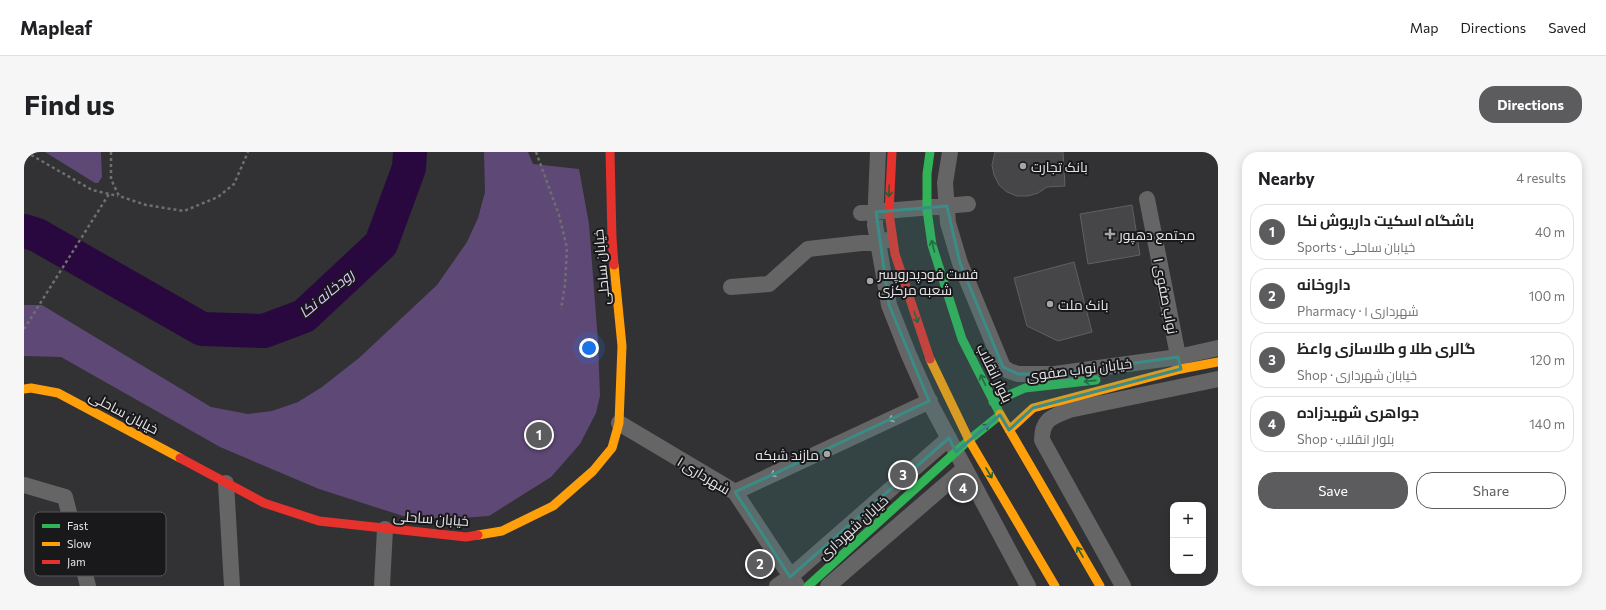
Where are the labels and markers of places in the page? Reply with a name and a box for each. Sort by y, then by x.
place label: بانک تجارت [1031,158,1088,175]
marker: بانک تجارت [1018,161,1028,171]
place label: مجتمع دهپور [1118,226,1195,245]
marker: مجتمع دهپور [1104,228,1116,240]
place label: فست فودپدروپسر شعبه مرکزی [877,265,978,298]
marker: فست فودپدروپسر شعبه مرکزی [865,276,875,286]
place label: بانک ملت [1058,296,1108,313]
marker: بانک ملت [1045,299,1055,309]
pin: 1 [526,420,552,450]
place label: مازند شبکه [755,446,819,463]
marker: مازند شبکه [822,449,832,459]
pin: 3 [890,460,916,490]
pin: 4 [950,473,976,503]
pin: 2 [747,549,773,579]

